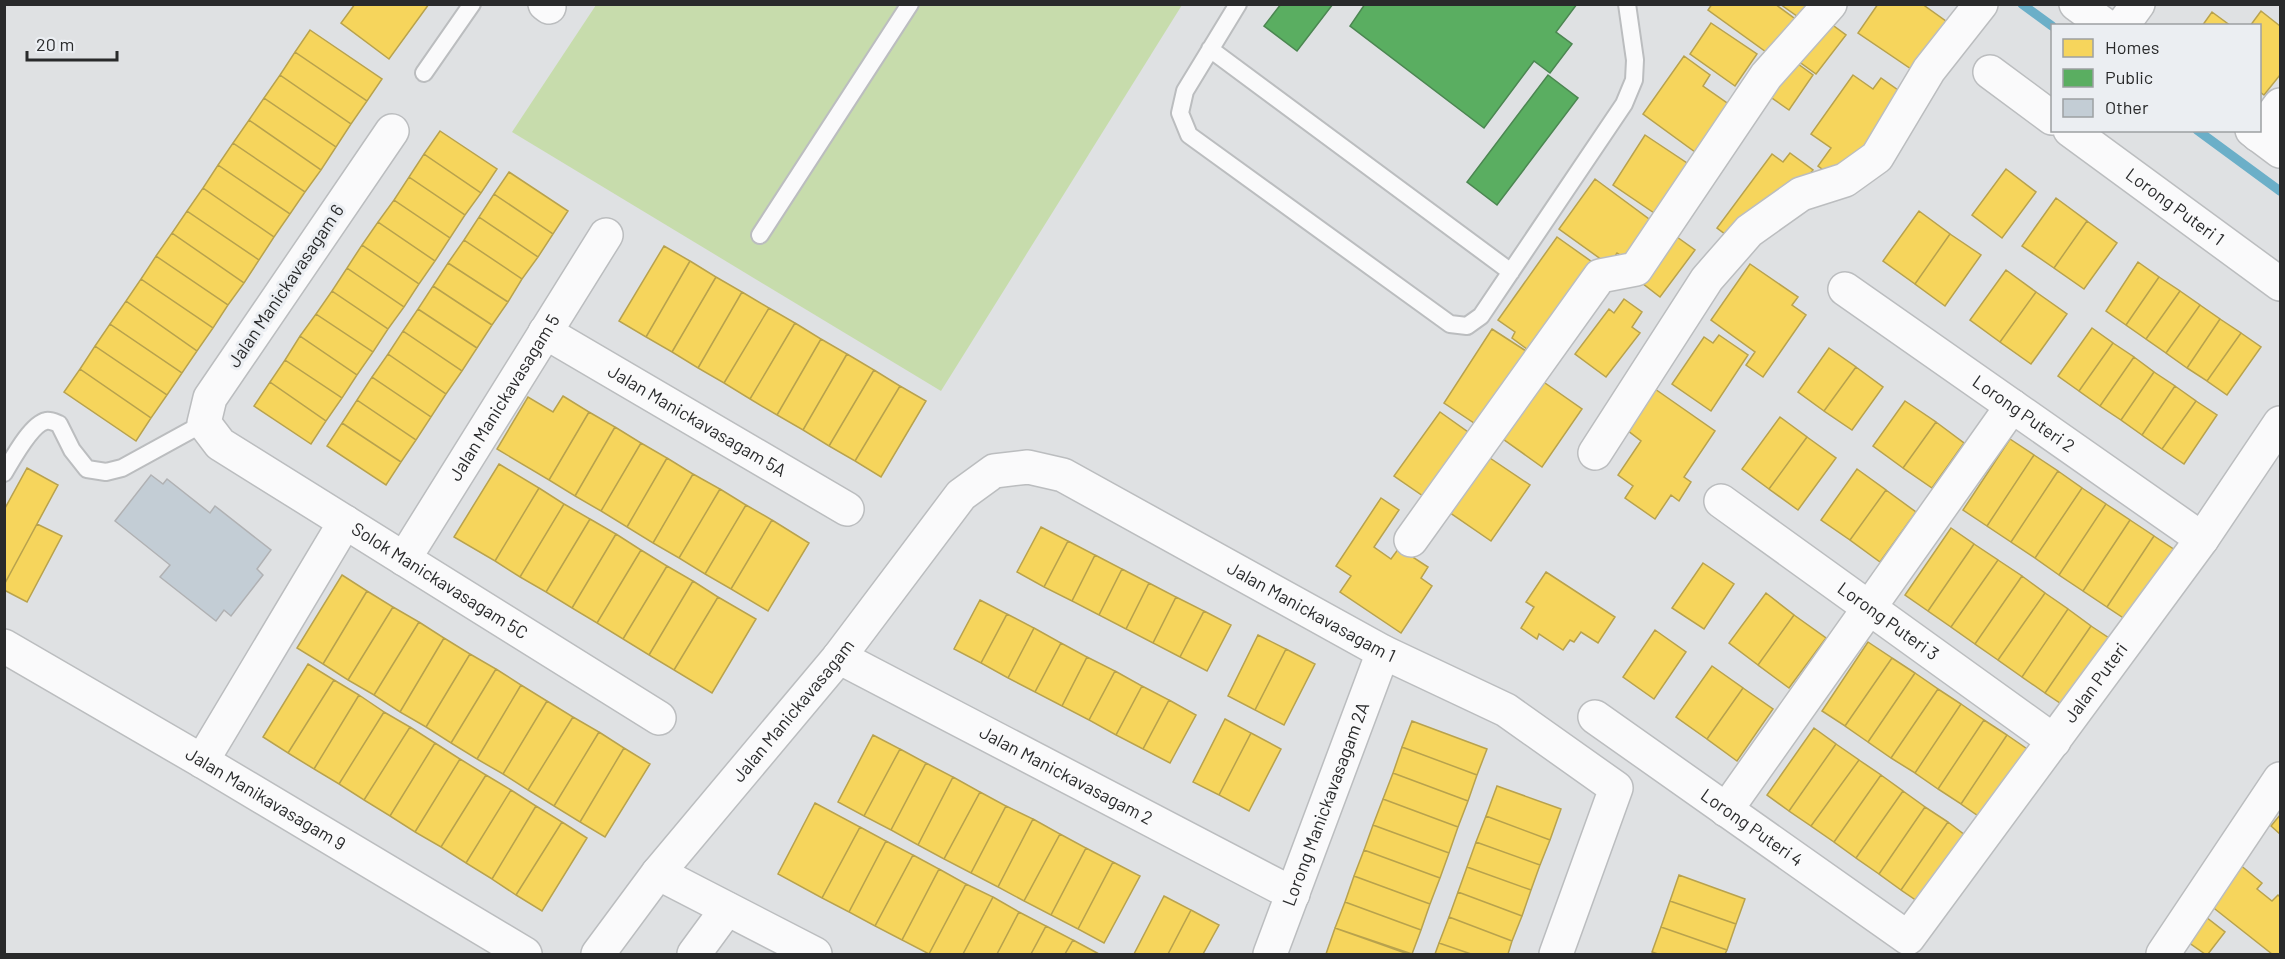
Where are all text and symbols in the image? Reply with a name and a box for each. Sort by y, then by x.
scale bar [27,24,117,62]
legend [2051,24,2261,132]
text: 20 m [36,33,74,55]
text: Homes [2105,36,2159,58]
text: Public [2105,66,2153,88]
text: Other [2105,96,2149,118]
street label: Lorong Puteri 1 [2122,163,2229,249]
street label: Jalan Manickavasagam 6 [222,200,348,371]
street label: Jalan Manickavasagam 5 [444,310,564,485]
street label: Jalan Manickavasagam 5A [604,359,791,481]
street label: Lorong Puteri 2 [1969,370,2080,457]
street label: Solok Manickavasagam 5C [348,517,532,643]
street label: Jalan Manickavasagam 1 [1224,556,1399,666]
street label: Lorong Puteri 3 [1834,577,1944,665]
street label: Jalan Manickavasagam [727,635,858,786]
street label: Jalan Puteri [2059,638,2132,727]
street label: Lorong Manickavasagam 2A [1277,699,1373,909]
street label: Jalan Manickavasagam 2 [976,720,1157,829]
street label: Jalan Manikavasagam 9 [182,742,350,854]
street label: Lorong Puteri 4 [1697,783,1808,871]

